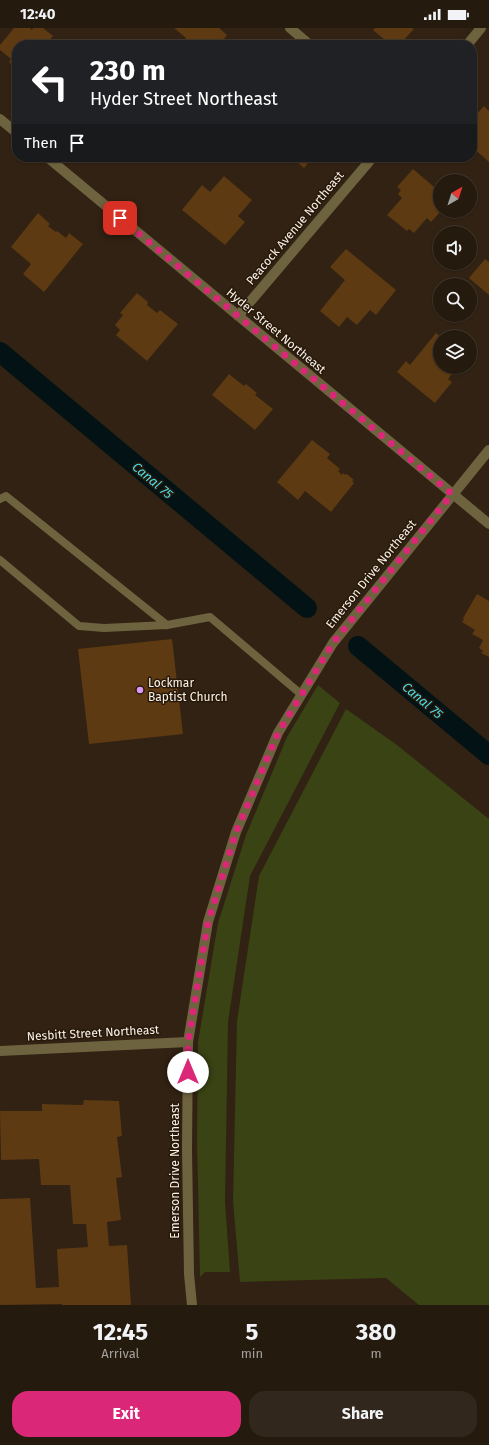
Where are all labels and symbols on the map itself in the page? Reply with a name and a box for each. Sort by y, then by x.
street label: Peacock Avenue Northeast [243,168,347,288]
north arrow [433,174,477,218]
pin [103,201,137,235]
street label: Hyder Street Northeast [224,285,329,377]
water label: Canal 75 [129,459,176,502]
street label: Emerson Drive Northeast [323,516,420,631]
place label: Lockmar Baptist Church [148,676,227,704]
water label: Canal 75 [399,679,446,722]
marker: Lockmar Baptist Church [135,685,145,695]
street label: Nesbitt Street Northeast [27,1023,160,1043]
position arrow [167,1051,209,1093]
street label: Emerson Drive Northeast [168,1102,182,1239]

